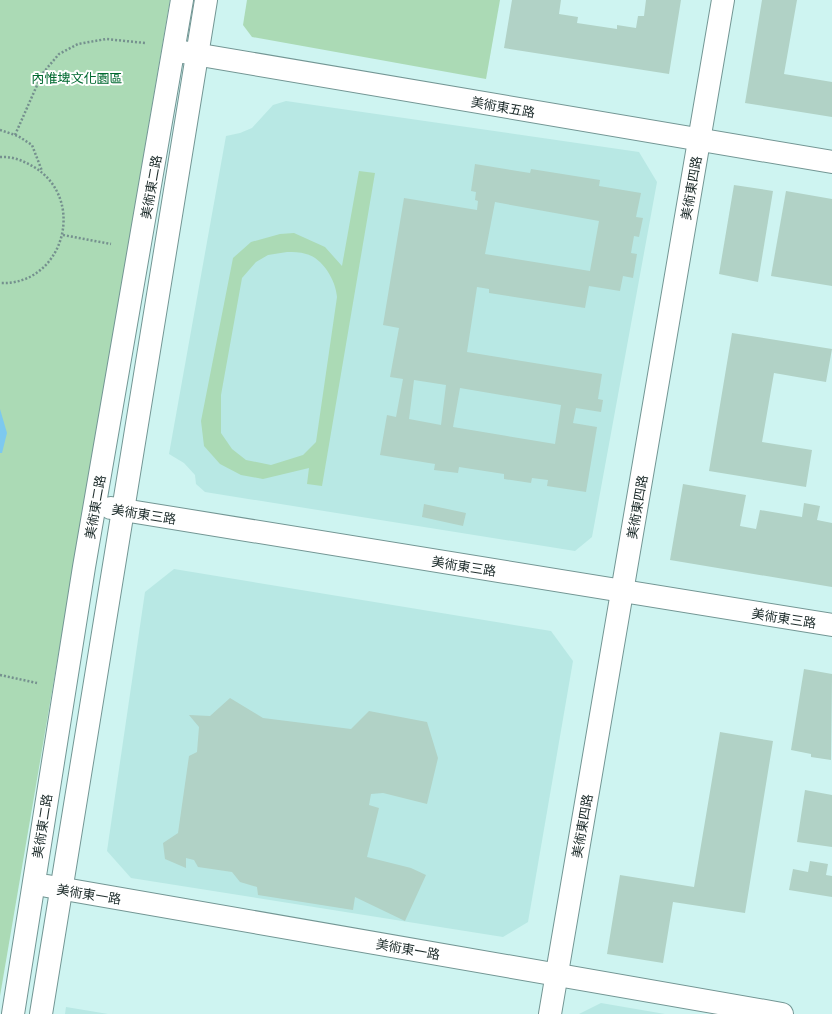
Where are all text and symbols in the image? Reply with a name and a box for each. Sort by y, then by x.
park label: 內惟埤文化園區 [31,70,123,87]
street label: 美術東五路 [469,93,536,122]
street label: 美術東二路 [137,154,166,221]
street label: 美術東四路 [677,155,706,222]
street label: 美術東二路 [81,474,110,541]
street label: 美術東四路 [623,474,652,541]
street label: 美術東三路 [110,501,177,528]
street label: 美術東三路 [430,553,497,580]
street label: 美術東三路 [750,605,817,632]
street label: 美術東二路 [29,793,56,860]
street label: 美術東四路 [568,793,597,860]
street label: 美術東一路 [55,881,122,908]
street label: 美術東一路 [374,935,441,964]

